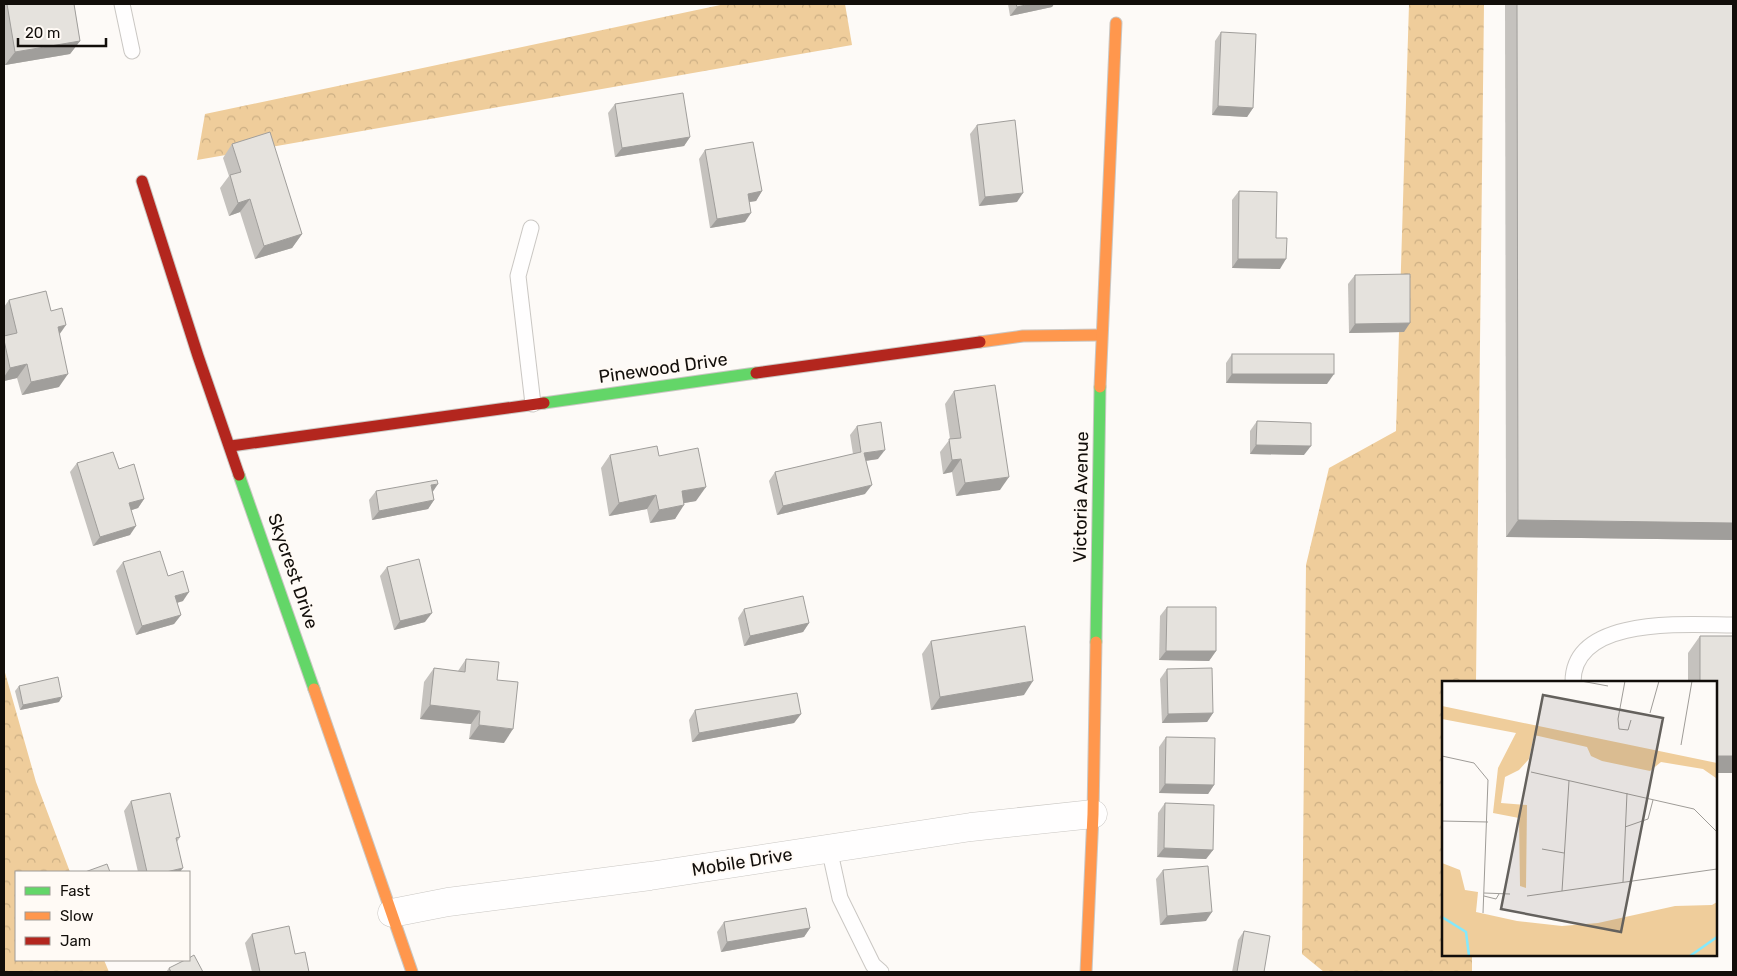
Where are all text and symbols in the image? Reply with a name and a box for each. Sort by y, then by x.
scale bar [18,15,105,47]
text: 20 m [25,24,60,42]
street label: Pinewood Drive [597,348,729,388]
street label: Victoria Avenue [1069,431,1093,563]
street label: Skycrest Drive [263,510,323,632]
inset map [1442,681,1717,956]
street label: Mobile Drive [690,843,794,881]
legend [15,871,190,961]
text: Fast [60,882,90,900]
text: Slow [60,907,93,925]
text: Jam [60,932,91,950]

